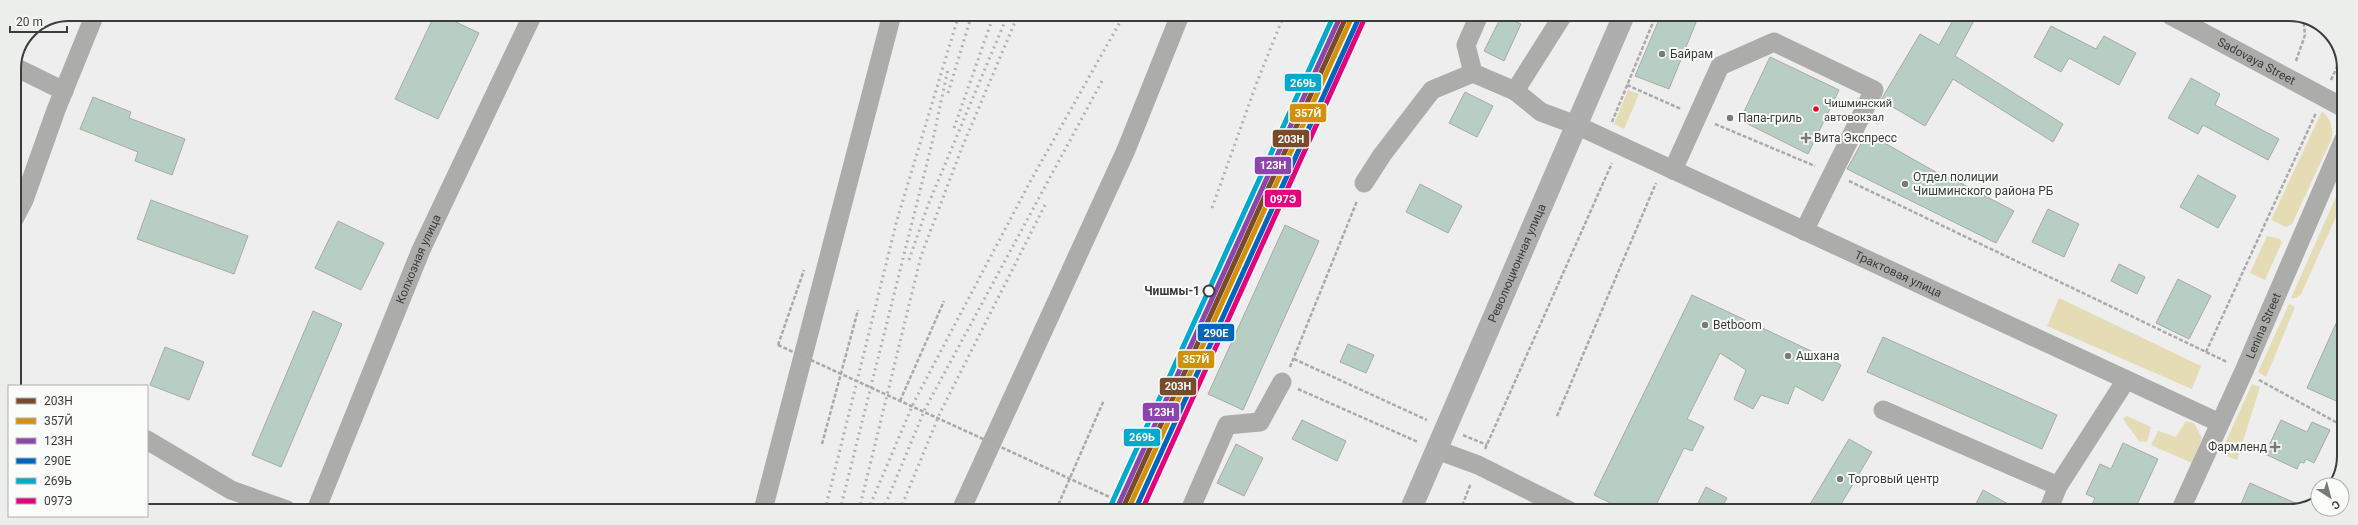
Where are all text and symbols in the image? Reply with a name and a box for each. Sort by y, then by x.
scale bar [10,8,67,34]
text: 20 m [16,15,43,29]
street label: Sadovaya Street [2215,35,2298,88]
place label: Байрам [1670,47,1713,61]
marker: Байрам [1657,49,1667,59]
line badge: 269Ь [1284,73,1322,92]
text: 269Ь [1290,77,1316,90]
place label: Чишминский автовокзал [1824,97,1892,124]
line badge: 357Й [1289,103,1327,123]
marker: Чишминский автовокзал [1811,104,1821,114]
text: 357Й [1295,107,1321,120]
place label: Папа-гриль [1738,111,1802,125]
marker: Папа-гриль [1725,113,1735,123]
line badge: 203Н [1272,129,1310,148]
place label: Вита Экспресс [1814,131,1897,145]
text: 203Н [1278,133,1305,146]
marker: Вита Экспресс [1801,133,1811,143]
line badge: 123Н [1254,156,1292,175]
text: 123Н [1260,159,1287,172]
place label: Отдел полиции Чишминского района РБ [1913,170,2054,198]
marker: Отдел полиции Чишминского района РБ [1900,179,1910,189]
line badge: 097Э [1264,189,1302,208]
text: 097Э [1270,193,1296,206]
street label: Революционная улица [1485,202,1549,325]
street label: Колхозная улица [393,212,444,306]
street label: Трактовая улица [1852,248,1944,300]
place label: Чишмы-1 [1144,284,1200,298]
marker: Чишмы-1 [1202,284,1216,298]
street label: Lenina Street [2243,291,2284,361]
place label: Betboom [1713,318,1762,332]
marker: Betboom [1700,320,1710,330]
line badge: 290Е [1197,323,1235,342]
text: 290Е [1203,327,1229,340]
place label: Ашхана [1796,349,1839,363]
line badge: 357Й [1177,350,1215,369]
marker: Ашхана [1783,351,1793,361]
text: 357Й [1183,353,1209,366]
line badge: 203Н [1159,377,1197,396]
text: 203Н [1165,380,1192,393]
legend [8,385,148,517]
text: 203Н [44,394,73,408]
line badge: 123Н [1142,402,1180,422]
text: 123Н [1148,406,1175,419]
text: 357Й [44,413,73,428]
line badge: 269Ь [1123,428,1161,447]
text: 269Ь [1129,431,1155,444]
text: 123Н [44,434,73,448]
place label: Фармленд [2208,440,2267,454]
marker: Фармленд [2270,442,2280,452]
text: 290Е [44,454,71,468]
place label: Торговый центр [1848,472,1939,486]
text: 269Ь [44,474,72,488]
marker: Торговый центр [1835,474,1845,484]
north arrow [2310,477,2350,517]
text: 097Э [44,494,72,508]
text: С [2329,497,2342,512]

